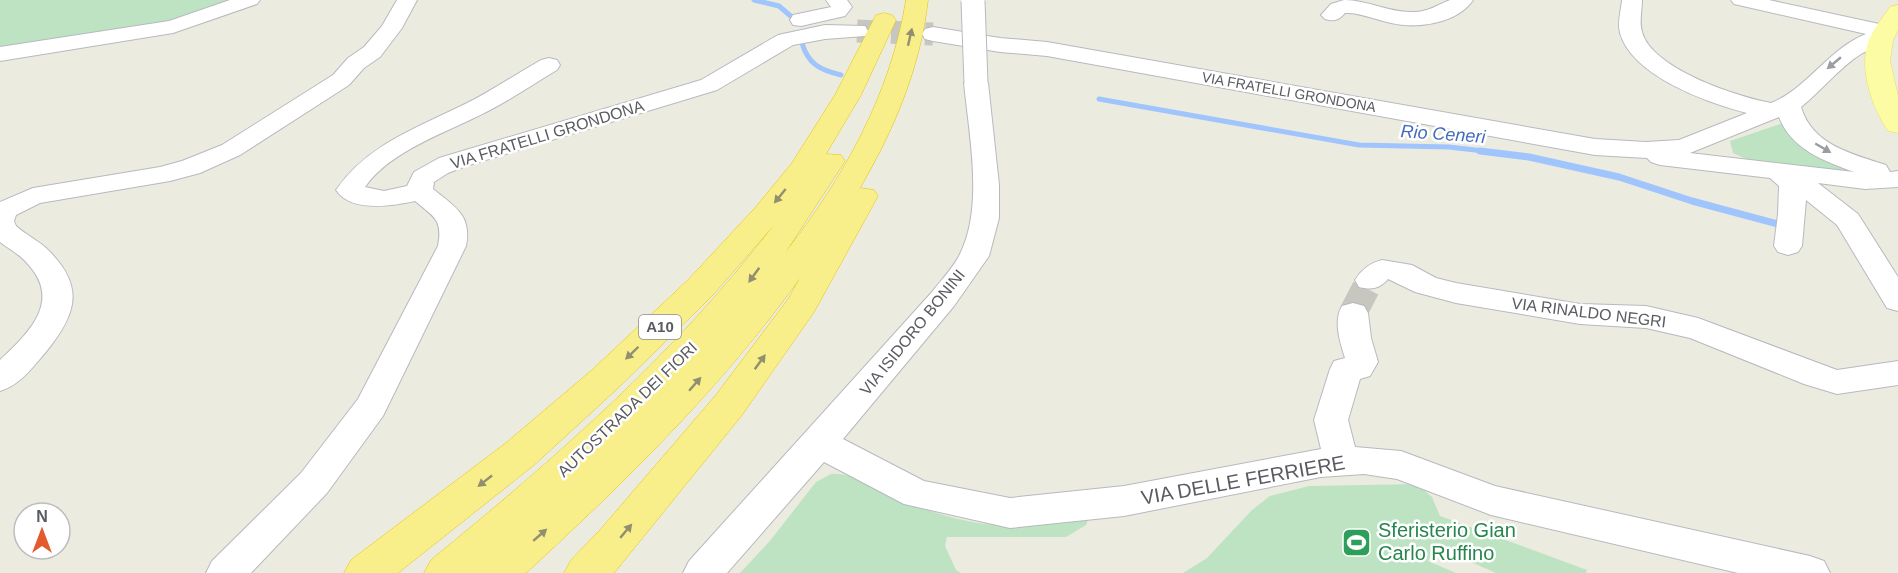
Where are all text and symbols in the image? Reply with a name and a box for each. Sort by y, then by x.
one-way arrow [906,27,915,46]
one-way arrow [1827,56,1842,69]
street label: VIA FRATELLI GRONDONA [1201,69,1378,115]
street label: VIA FRATELLI GRONDONA [448,97,646,172]
water label: Rio Ceneri [1400,121,1487,147]
one-way arrow [1815,143,1831,154]
one-way arrow [775,189,787,204]
street label: VIA ISIDORO BONINI [857,266,968,398]
one-way arrow [748,267,760,283]
street label: VIA RINALDO NEGRI [1511,295,1667,330]
road number: A10 [639,315,681,339]
street label: AUTOSTRADA DEI FIORI [554,339,700,480]
one-way arrow [625,346,640,359]
one-way arrow [754,354,766,369]
one-way arrow [688,377,701,392]
street label: VIA DELLE FERRIERE [1139,451,1347,509]
one-way arrow [477,474,493,487]
north arrow [12,501,72,561]
text: N [36,508,48,525]
place label: Sferisterio Gian Carlo Ruffino [1378,519,1516,564]
one-way arrow [619,524,632,539]
sports icon: Sferisterio Gian Carlo Ruffino [1341,526,1373,558]
one-way arrow [532,529,547,542]

